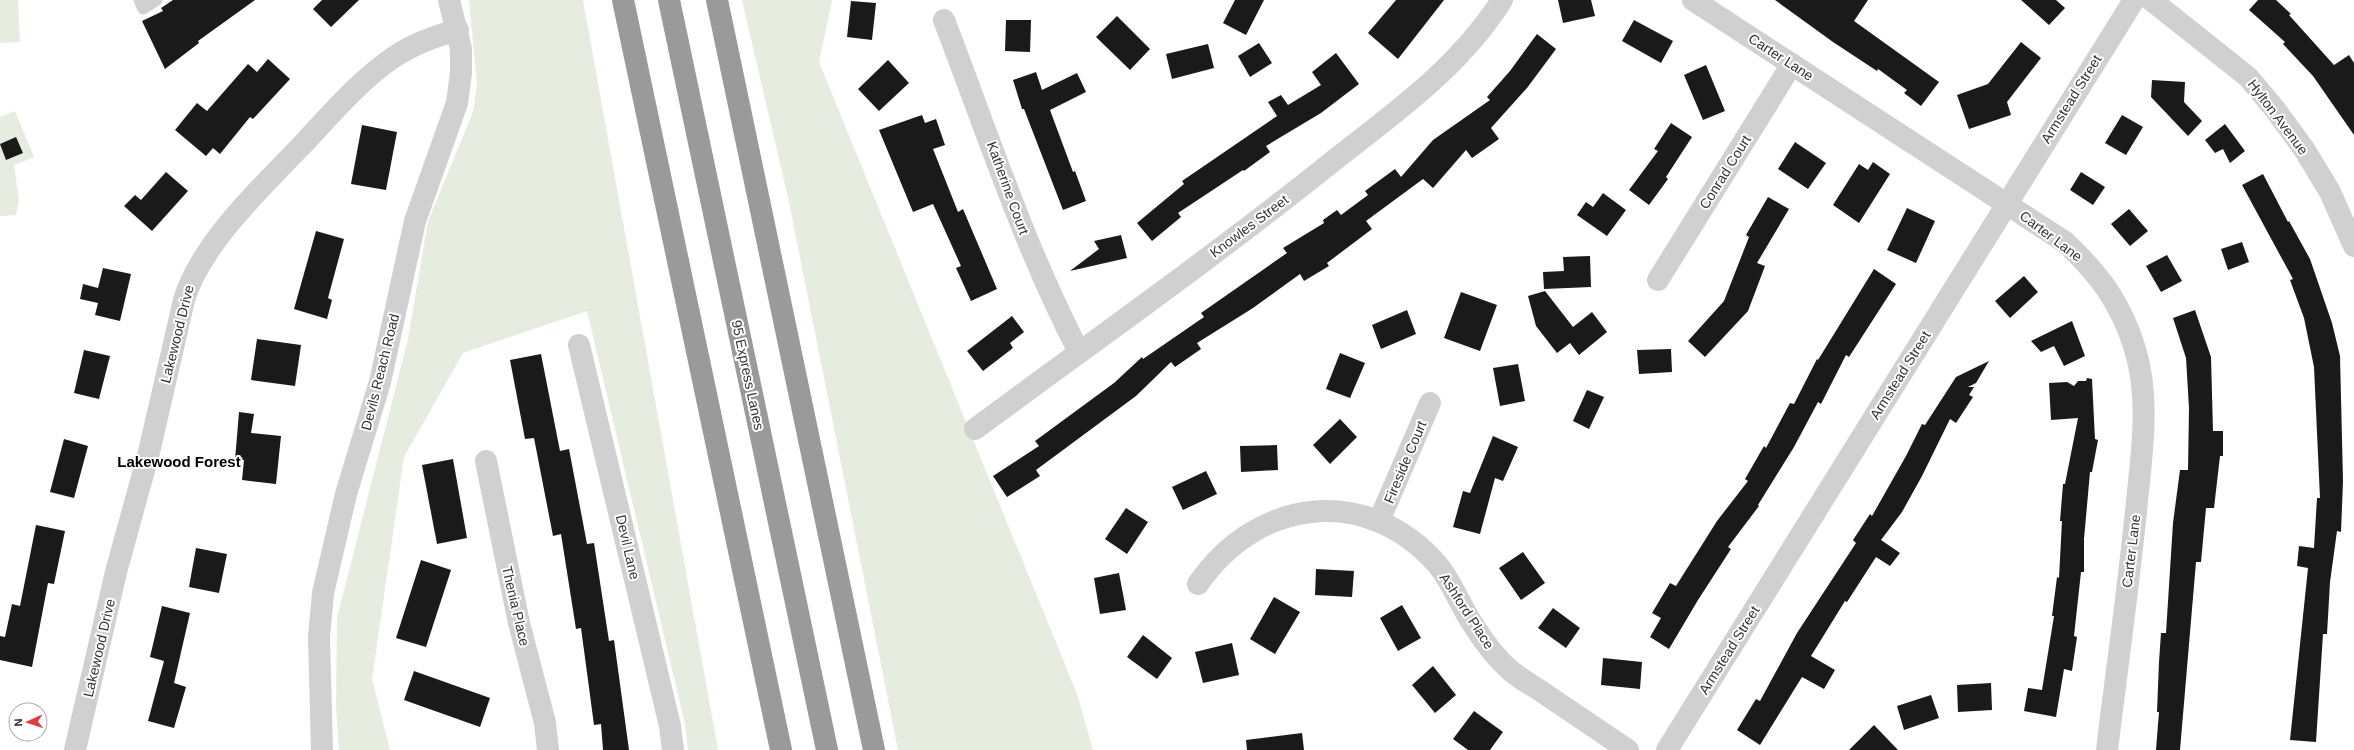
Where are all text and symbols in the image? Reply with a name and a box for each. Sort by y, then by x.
street label: Carter Lane [1746,30,1817,84]
street label: Armstead Street [2037,52,2105,146]
street label: Hylton Avenue [2245,76,2312,158]
street label: Conrad Court [1696,132,1754,212]
street label: Katherine Court [984,139,1032,237]
street label: Knowles Street [1207,191,1291,261]
street label: Carter Lane [2017,207,2086,265]
street label: Lakewood Drive [157,283,197,385]
street label: Devils Reach Road [358,312,402,432]
street label: 95 Express Lanes [729,319,767,431]
street label: Armstead Street [1866,328,1934,422]
street label: Fireside Court [1380,418,1430,506]
district label: Lakewood Forest [117,453,241,470]
street label: Devil Lane [613,513,643,581]
street label: Carter Lane [2119,513,2143,589]
street label: Thenia Place [499,564,533,648]
street label: Ashford Place [1437,570,1498,652]
street label: Lakewood Drive [80,597,118,699]
street label: Armstead Street [1695,603,1763,697]
north arrow [8,702,48,742]
text: N [12,718,24,727]

